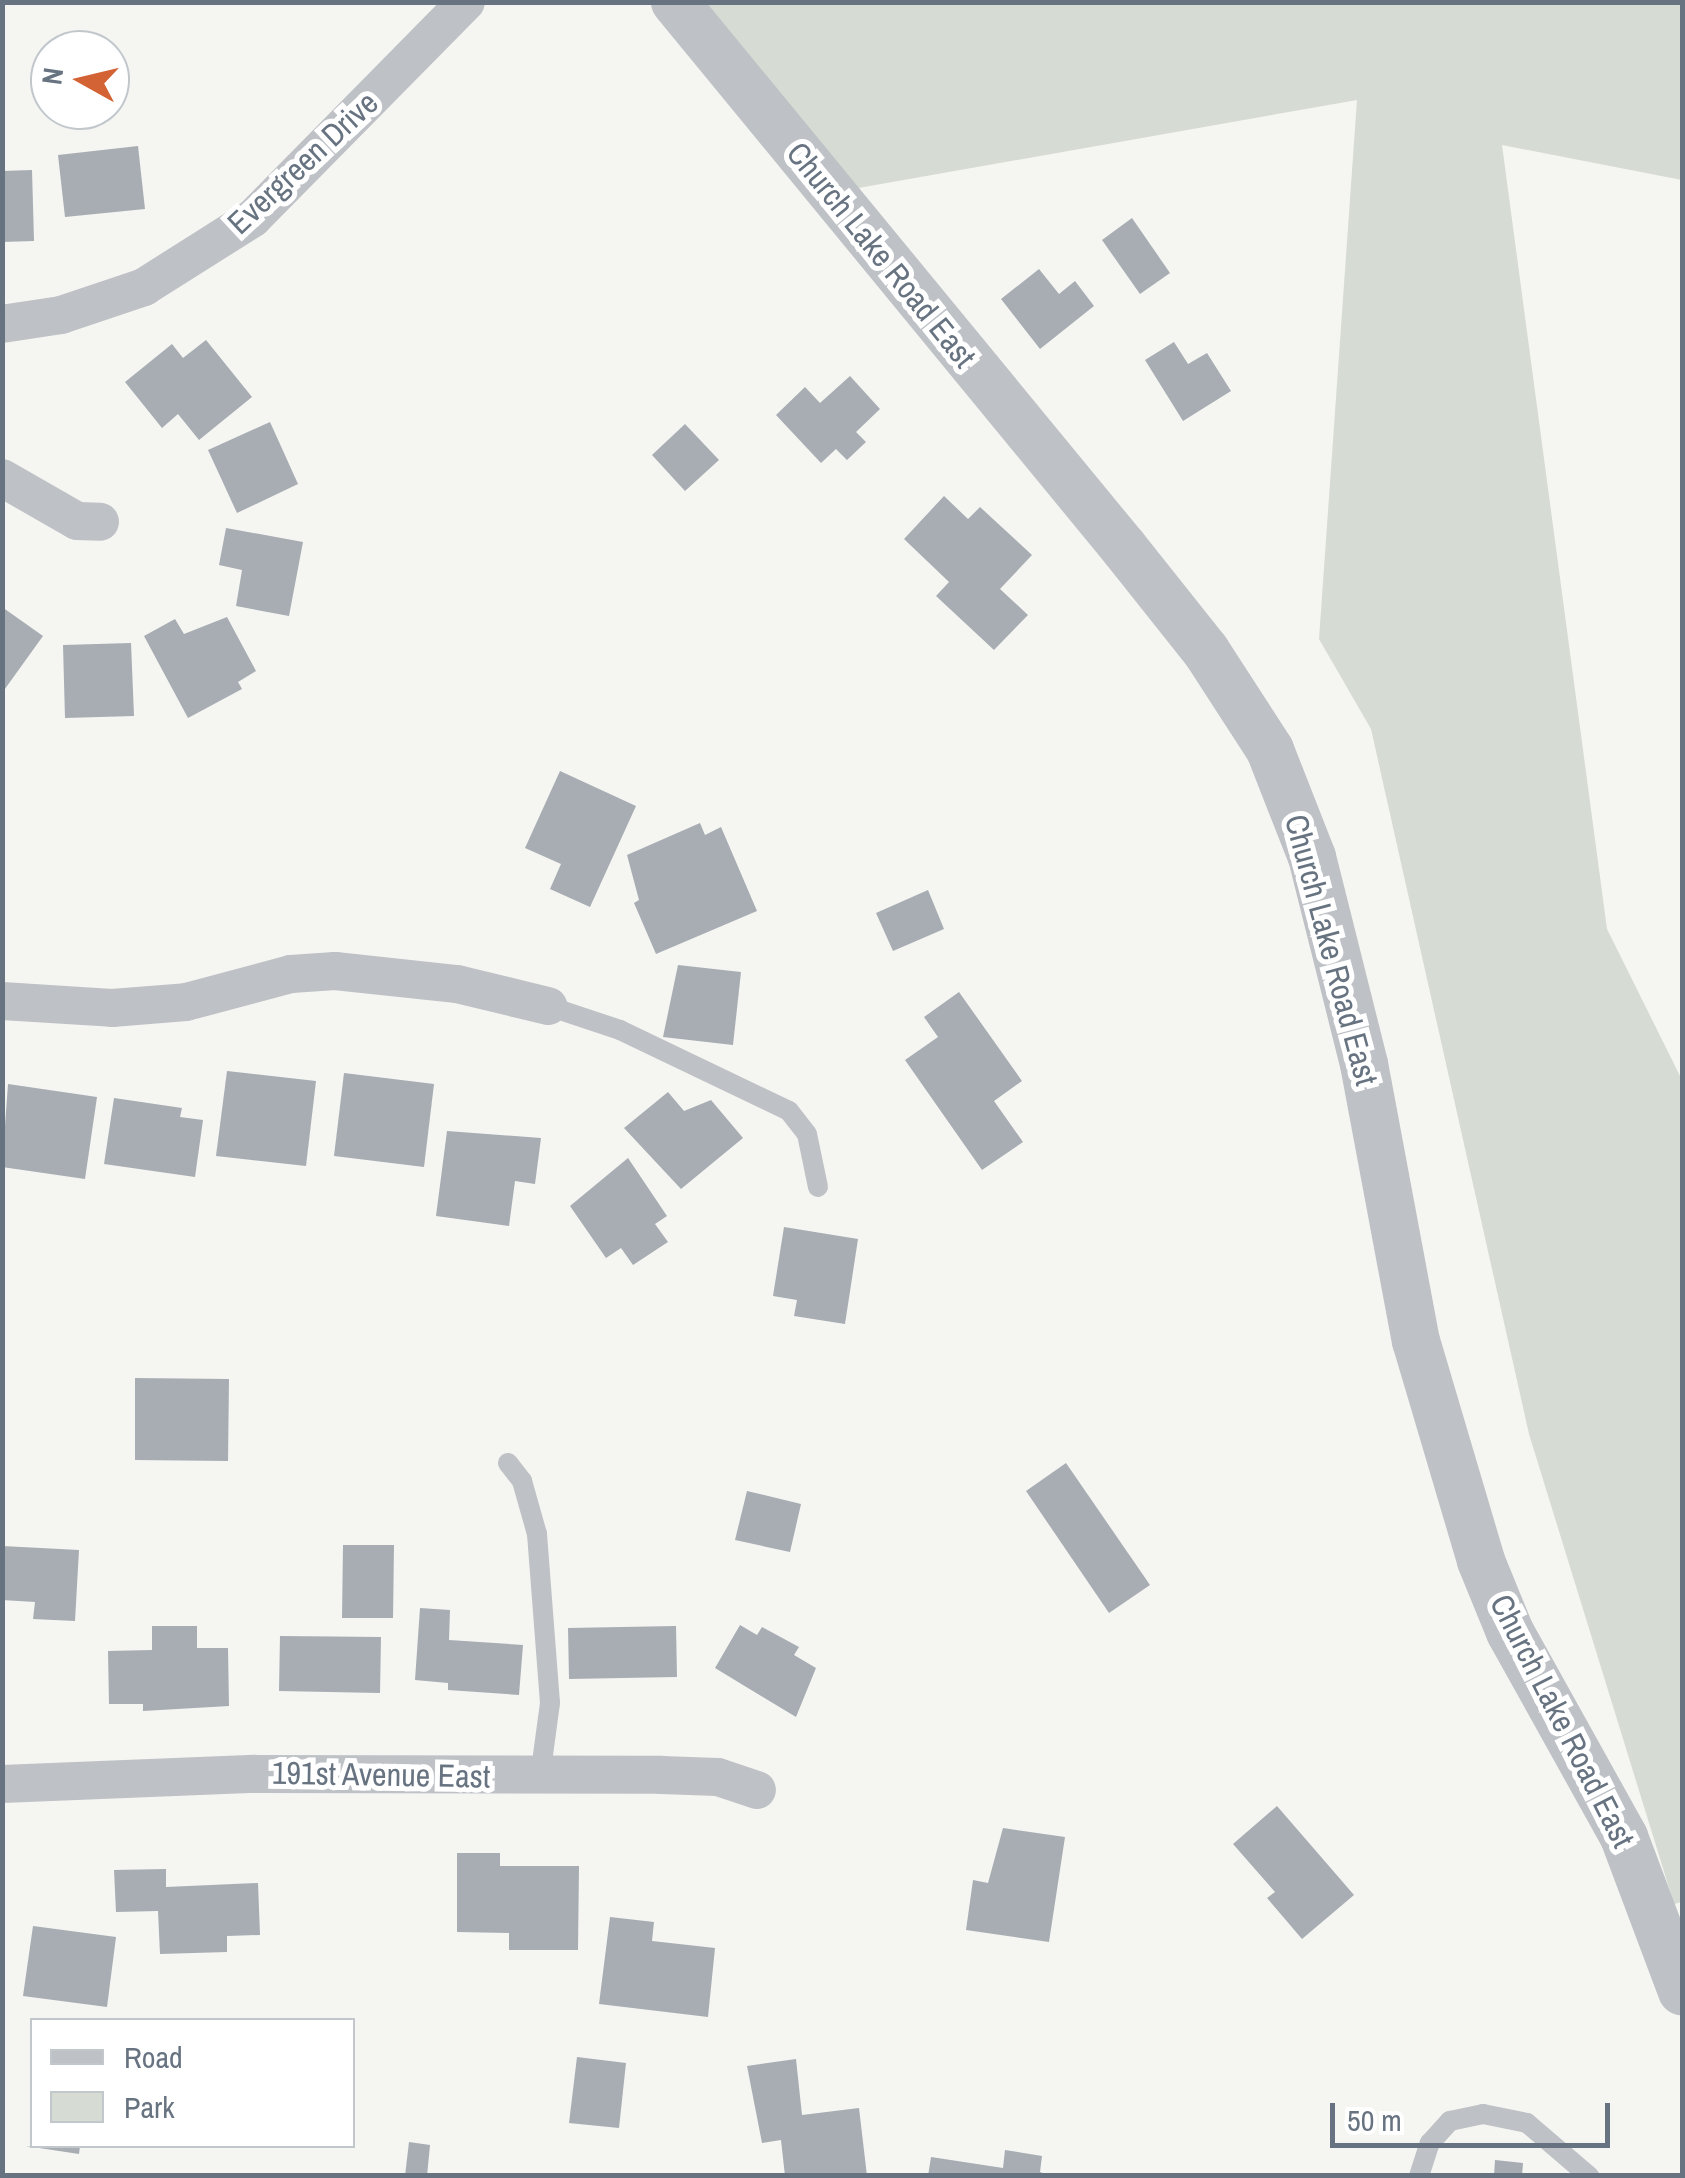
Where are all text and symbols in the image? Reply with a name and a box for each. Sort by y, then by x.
north arrow [30,30,130,130]
text: N [32,65,72,87]
street label: Evergreen Drive [220,84,386,242]
street label: Church Lake Road East [778,135,984,375]
street label: Church Lake Road East [1276,810,1386,1090]
street label: Church Lake Road East [1482,1588,1642,1854]
street label: 191st Avenue East [271,1754,491,1796]
legend [30,2018,355,2148]
text: Road [124,2037,183,2077]
scale bar [1335,2083,1615,2145]
text: Park [124,2087,175,2127]
text: 50 m [1347,2100,1402,2140]

